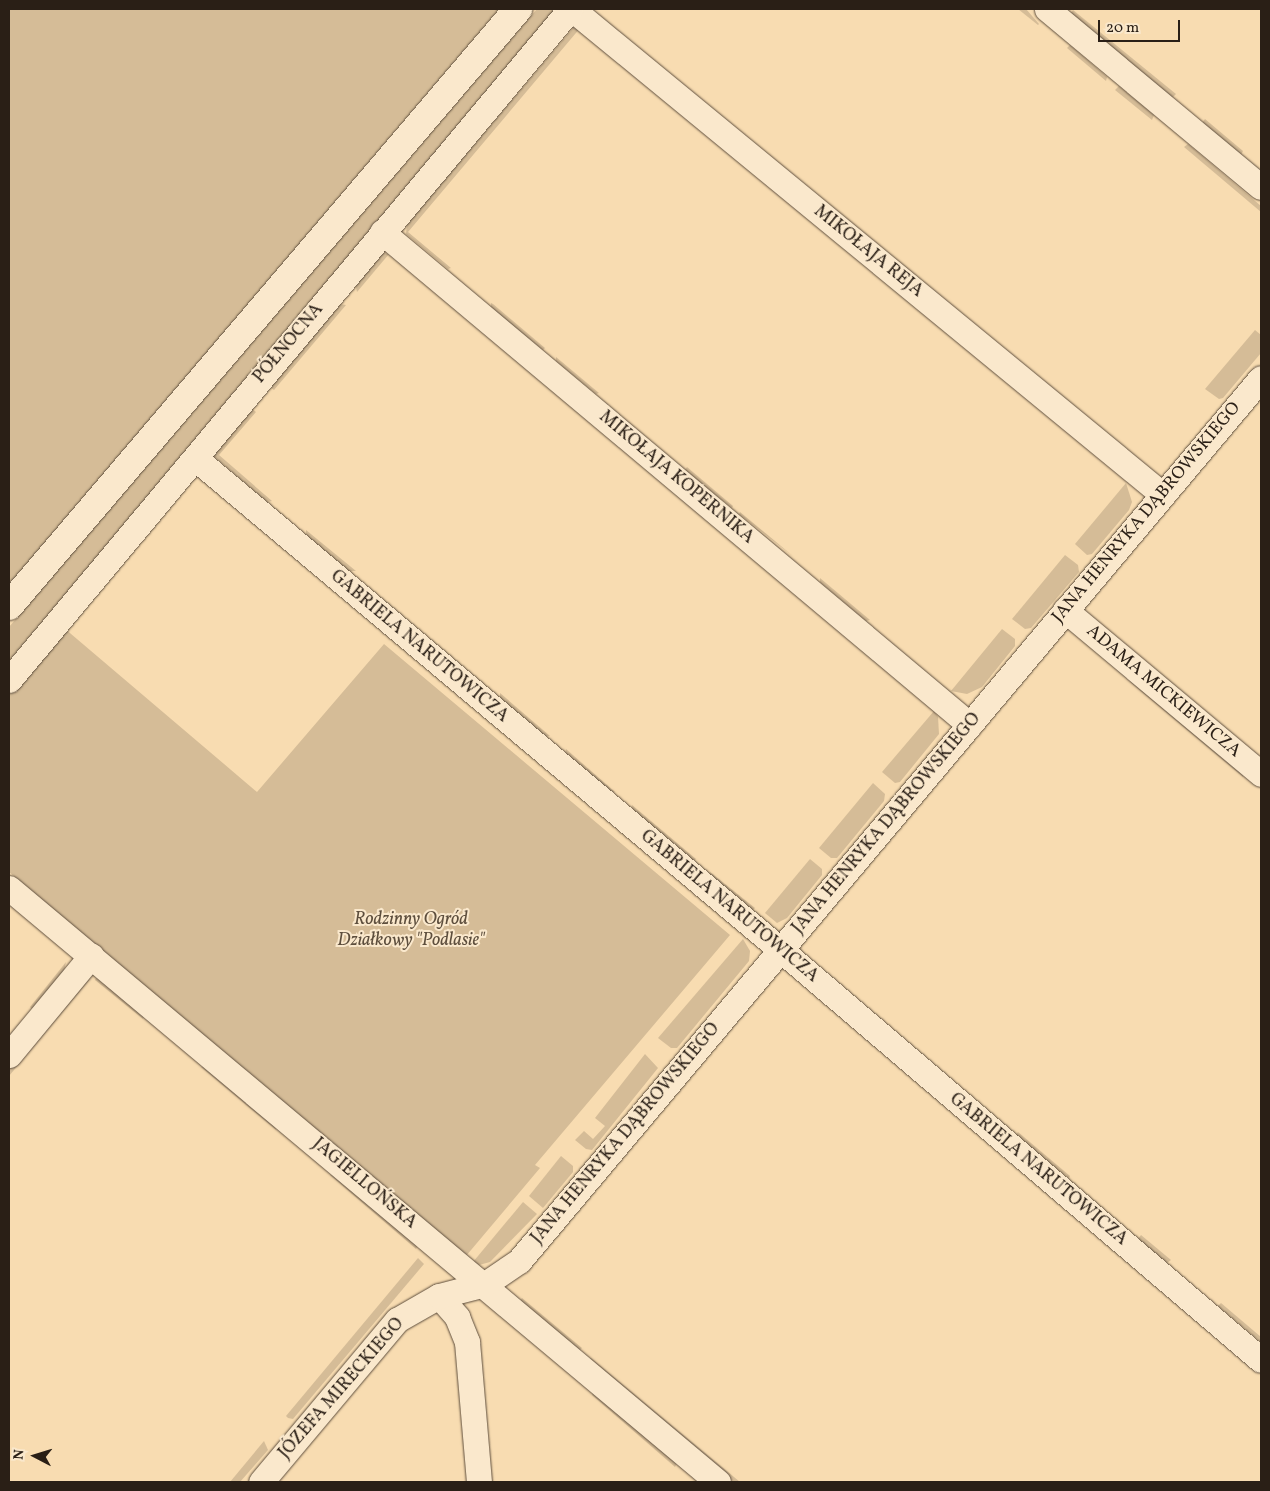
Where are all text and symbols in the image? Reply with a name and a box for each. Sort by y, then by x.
scale bar [1100,10,1182,42]
text: 20 m [1106,18,1139,39]
street label: MIKOŁAJA REJA [809,201,927,303]
street label: PÓŁNOCNA [249,300,329,388]
street label: JANA HENRYKA DĄBROWSKIEGO [1048,398,1246,628]
street label: MIKOŁAJA KOPERNIKA [594,407,758,549]
street label: GABRIELA NARUTOWICZA [325,566,513,728]
street label: ADAMA MICKIEWICZA [1081,621,1245,763]
street label: JANA HENRYKA DĄBROWSKIEGO [788,709,986,939]
street label: GABRIELA NARUTOWICZA [635,826,823,988]
park label: Rodzinny Ogród Działkowy "Podlasie" [337,910,485,952]
street label: JANA HENRYKA DĄBROWSKIEGO [527,1019,725,1249]
street label: GABRIELA NARUTOWICZA [944,1089,1132,1251]
street label: JAGIELLOŃSKA [307,1134,421,1234]
street label: JÓZEFA MIRECKIEGO [275,1314,409,1464]
north arrow [10,1431,60,1481]
text: N [10,1449,29,1461]

